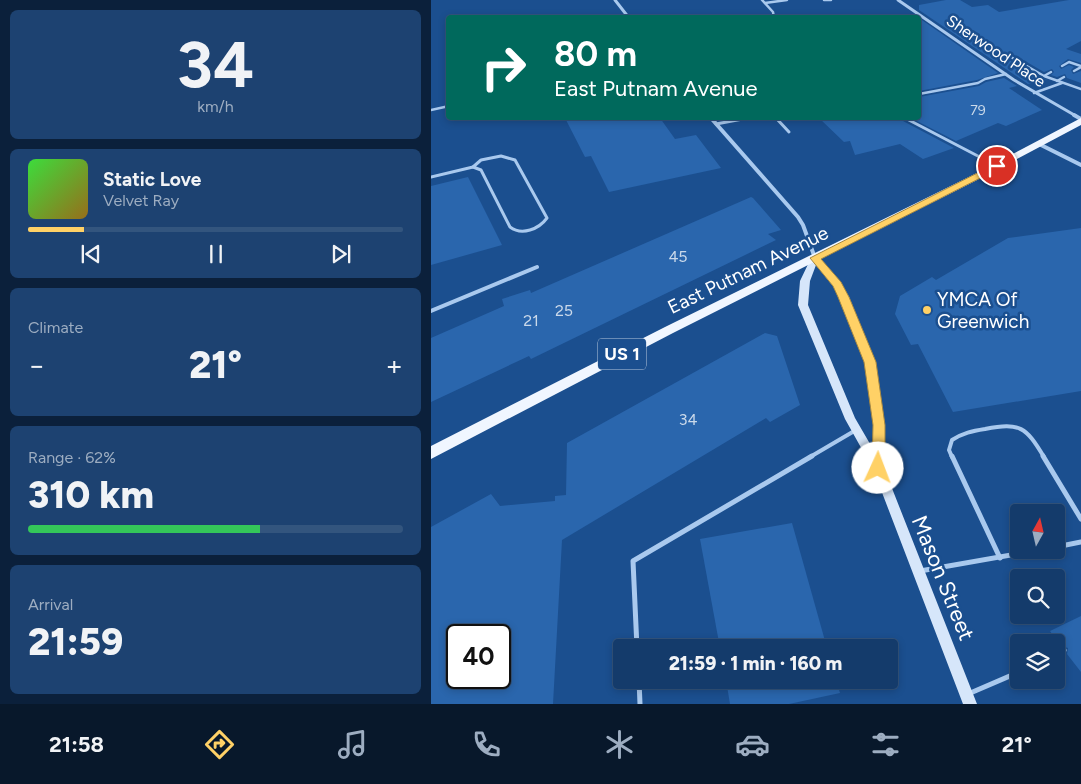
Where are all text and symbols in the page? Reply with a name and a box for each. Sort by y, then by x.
street label: Sherwood Place [943,11,1049,91]
text: 34 [177,25,254,103]
text: 80 m [554,33,637,75]
icon: right [471,35,536,100]
text: East Putnam Avenue [554,75,758,102]
text: km/h [197,97,234,116]
house number: 79 [970,102,986,119]
pin [976,145,1018,187]
icon: arrive [983,152,1011,180]
text: Static Love [103,168,201,191]
text: Velvet Ray [103,191,179,210]
street label: East Putnam Avenue [664,221,832,319]
icon: previous [77,240,105,268]
icon: pause [202,240,230,268]
icon: next [327,240,355,268]
house number: 45 [668,247,688,266]
place label: YMCA Of Greenwich [937,288,1029,333]
house number: 25 [555,301,573,320]
marker: YMCA Of Greenwich [921,304,933,316]
house number: 21 [523,311,539,330]
text: Climate [28,318,83,337]
road number: US 1 [598,338,646,369]
text: 21° [189,342,242,388]
text: − [28,348,45,382]
text: + [386,348,403,382]
house number: 34 [679,410,697,429]
position arrow [851,441,903,493]
text: Range · 62% [28,448,116,467]
text: 310 km [28,472,154,518]
north arrow [1010,504,1065,559]
map controls [1010,504,1065,689]
street label: Mason Street [906,512,980,644]
button: search [1010,569,1065,624]
text: Arrival [28,595,73,614]
text: 21:59 [28,619,123,665]
speed limit sign: 40 [446,624,511,689]
button: layers [1010,634,1065,689]
text: 21:59 · 1 min · 160 m [669,652,842,675]
icon: directions [202,727,237,762]
icon: music [335,727,370,762]
icon: phone [469,727,504,762]
icon: climate [602,727,637,762]
icon: car [735,727,770,762]
icon: filters [868,727,903,762]
text: 21:58 [49,731,104,758]
text: 21° [1002,731,1032,758]

